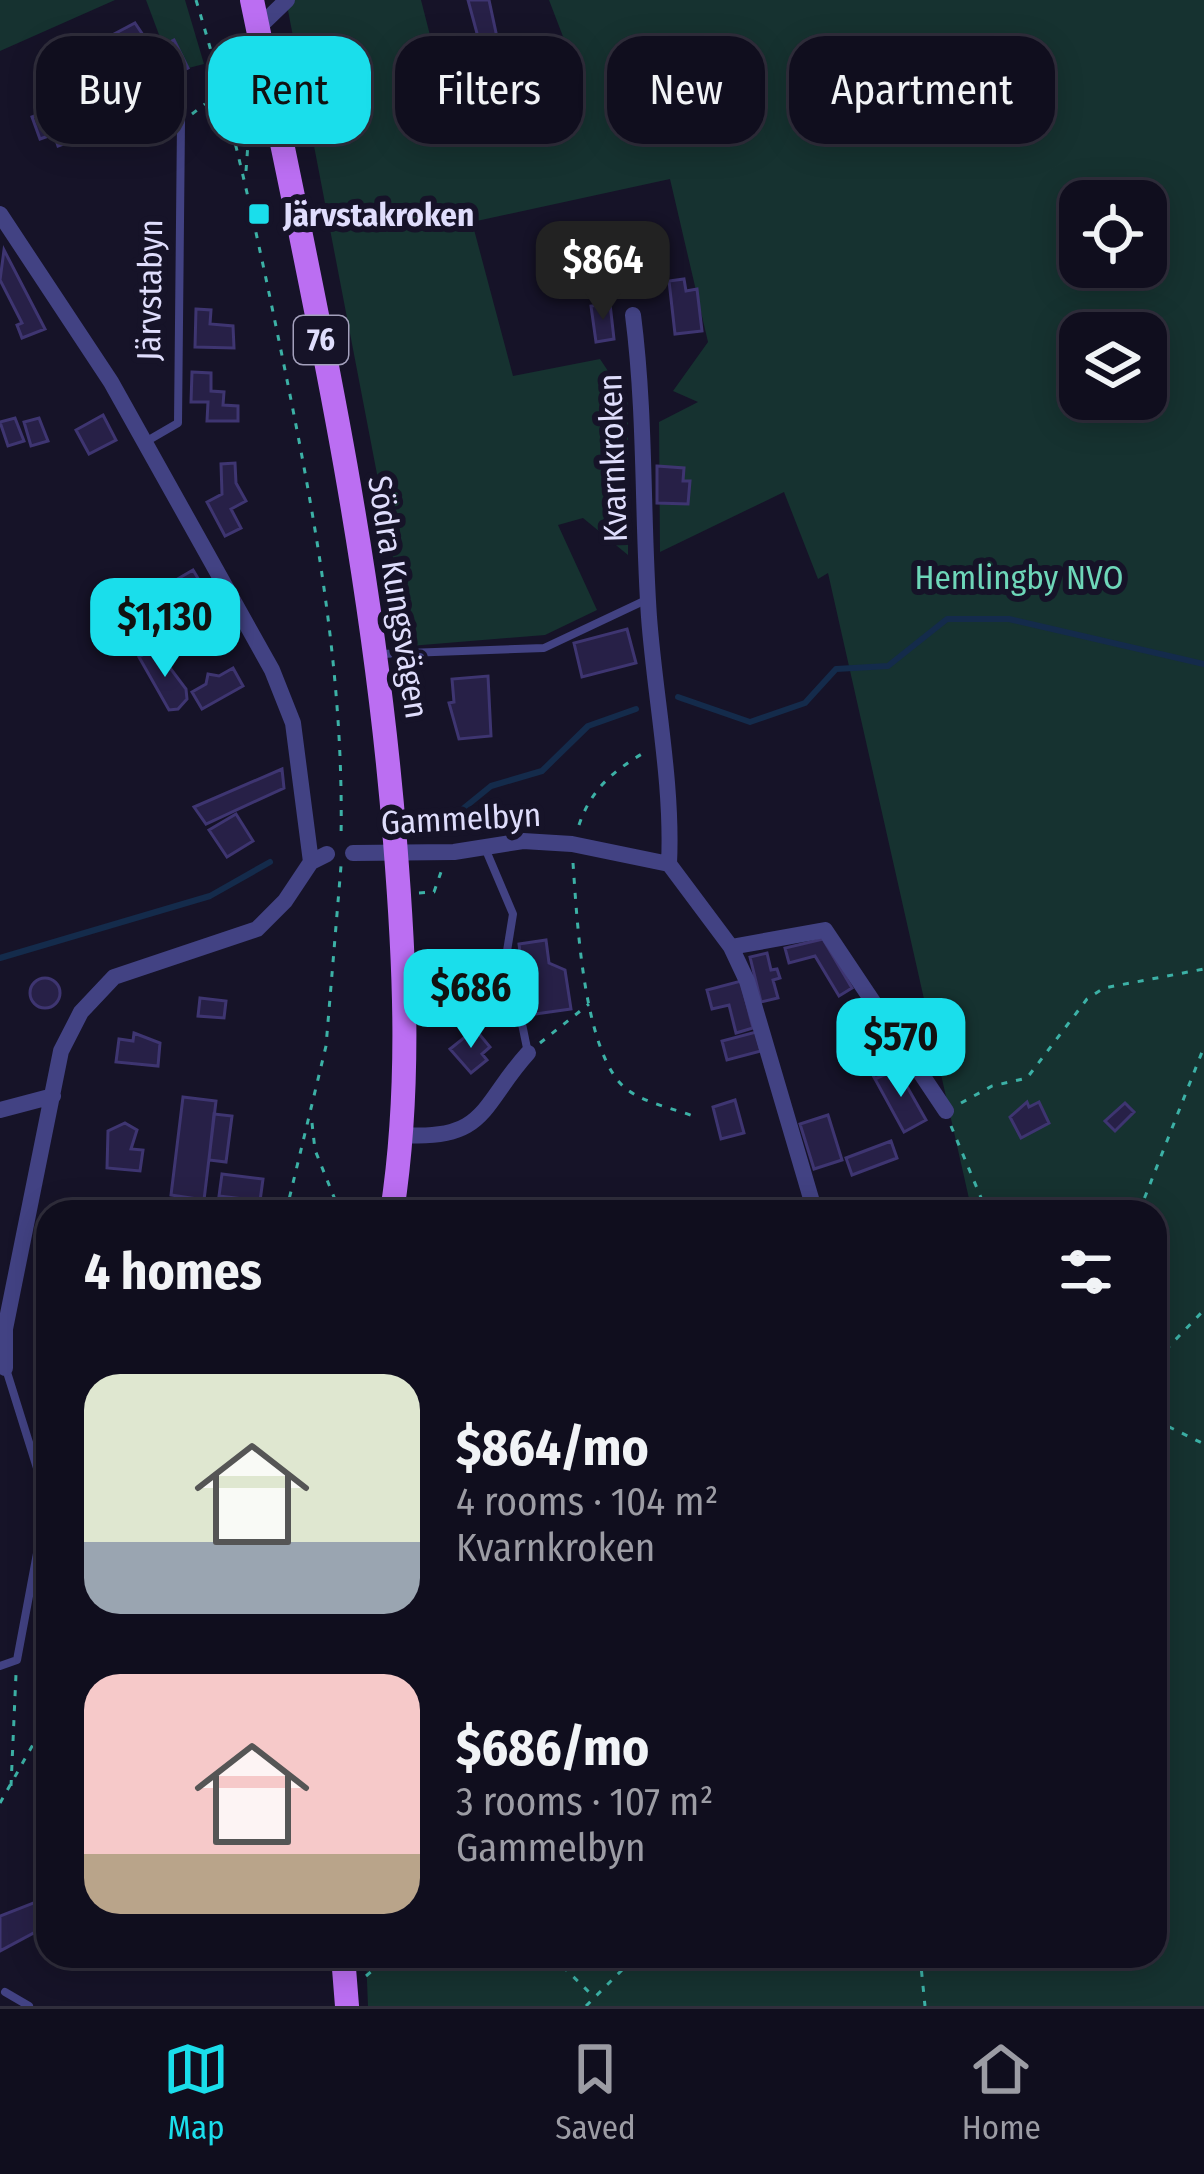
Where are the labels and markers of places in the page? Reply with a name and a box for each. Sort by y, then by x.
place label: Järvstakroken [282,195,474,235]
marker: Järvstakroken [246,201,272,227]
pin: $864 [532,221,674,323]
pin: $1,130 [67,578,263,680]
pin: $686 [400,949,542,1051]
pin: $570 [830,998,972,1100]

